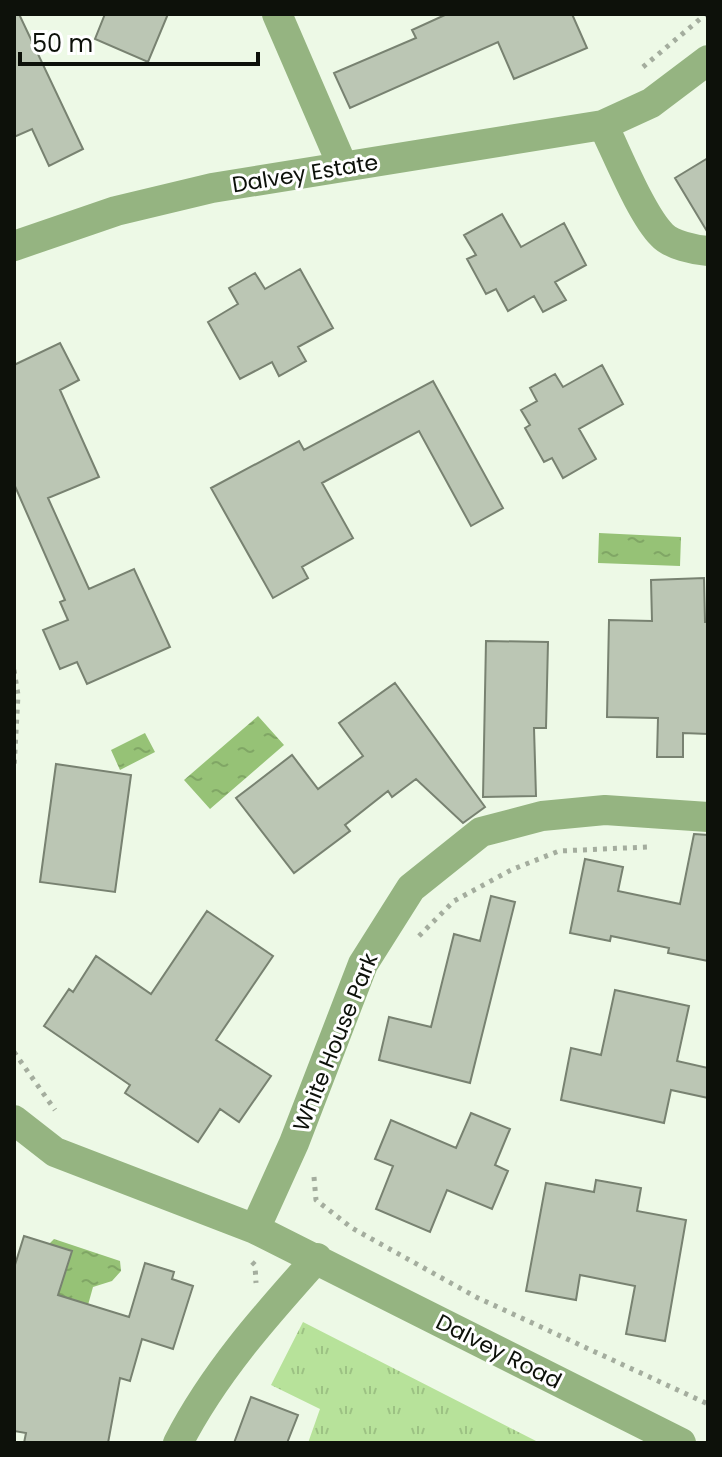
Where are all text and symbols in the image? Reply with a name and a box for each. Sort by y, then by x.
scale bar [20,16,258,66]
text: 50 m [32,27,93,60]
street label: Dalvey Estate [230,147,380,200]
street label: White House Park [286,948,386,1136]
street label: Dalvey Road [431,1306,567,1396]

